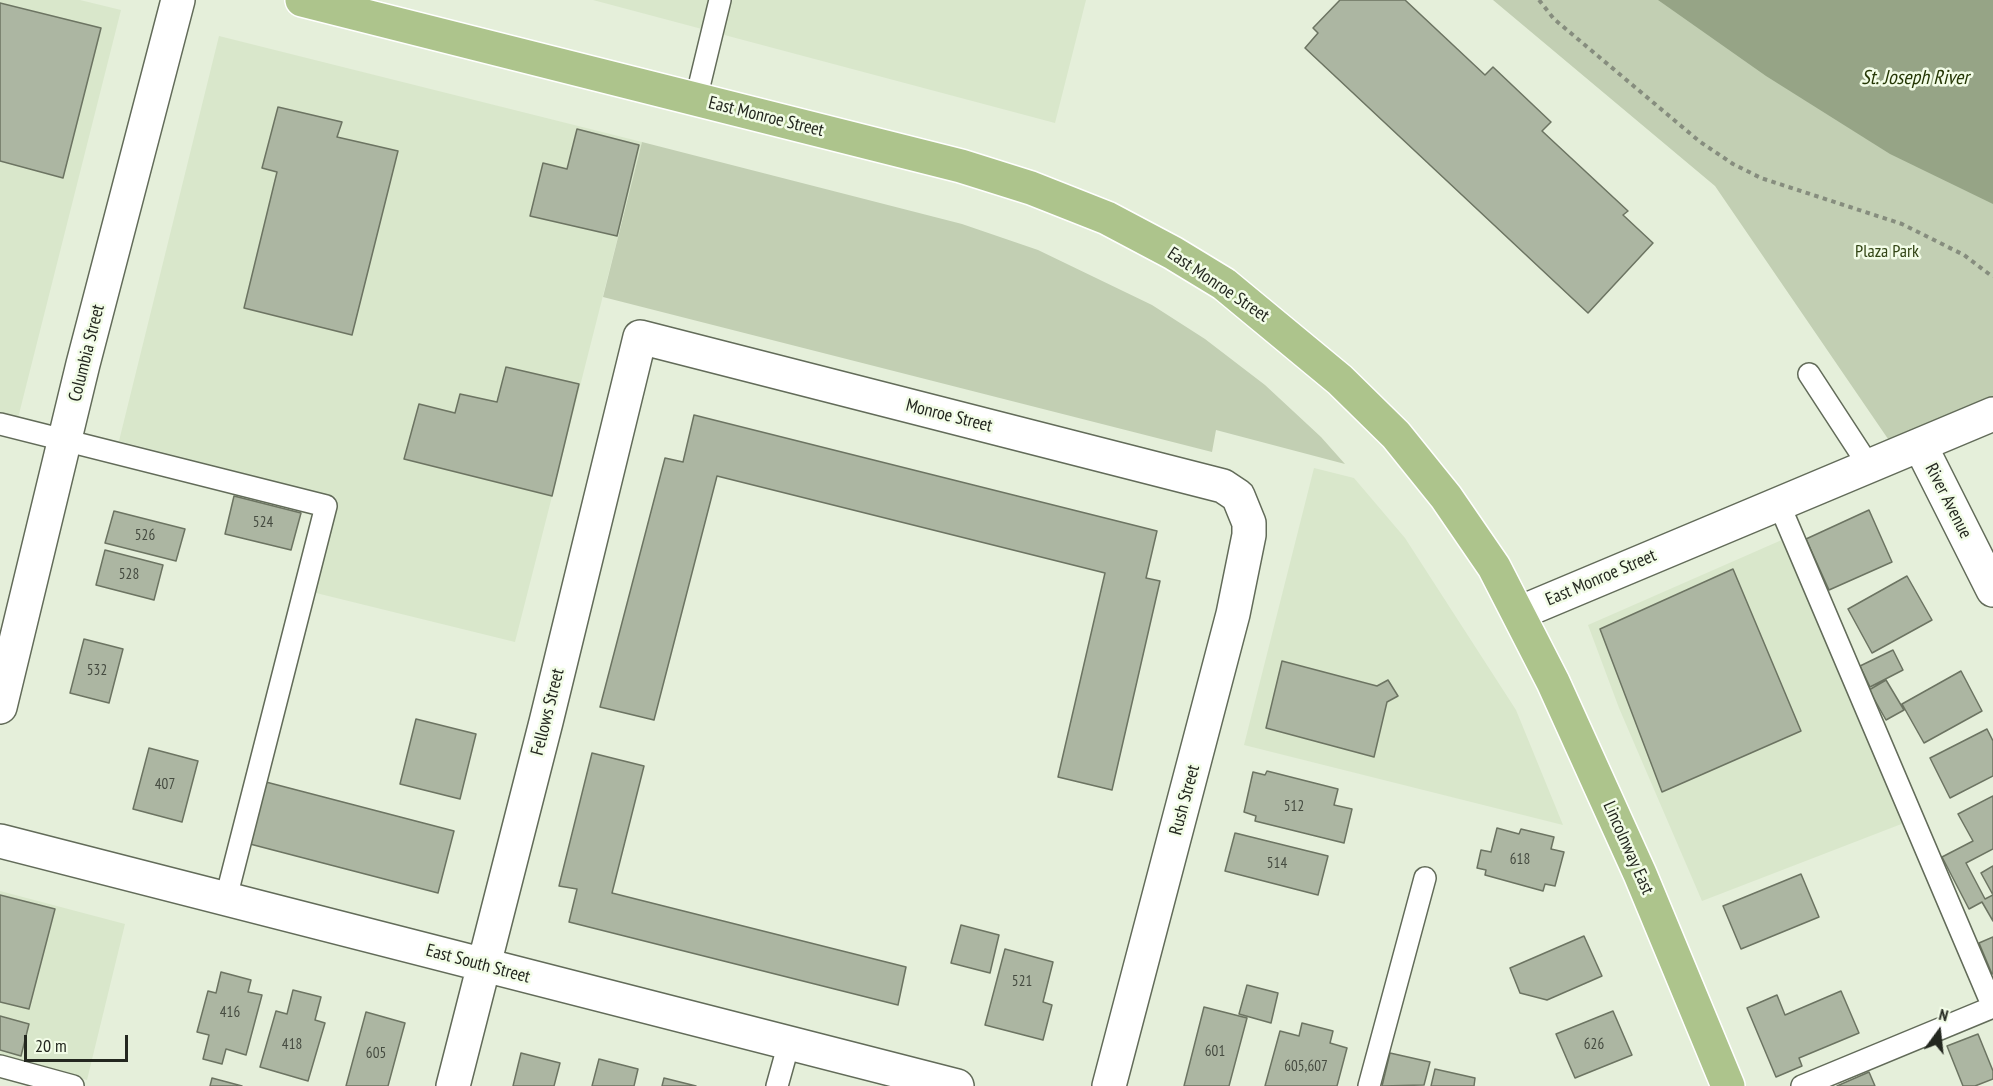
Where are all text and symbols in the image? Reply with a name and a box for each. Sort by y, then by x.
water label: St. Joseph River [1861,66,1969,90]
street label: East Monroe Street [706,92,826,142]
park label: Plaza Park [1855,241,1919,263]
street label: East Monroe Street [1163,243,1273,327]
street label: Columbia Street [65,302,109,404]
street label: Monroe Street [904,395,994,437]
street label: River Avenue [1920,460,1976,542]
house number: 524 [253,514,273,532]
house number: 526 [135,527,155,545]
street label: East Monroe Street [1542,545,1660,611]
house number: 528 [119,566,139,584]
house number: 532 [87,662,107,680]
street label: Fellows Street [527,666,569,758]
street label: Rush Street [1165,763,1205,837]
house number: 407 [155,776,175,794]
house number: 512 [1284,798,1304,816]
street label: Lincolnway East [1598,798,1658,898]
house number: 618 [1510,851,1530,869]
house number: 514 [1267,855,1287,873]
street label: East South Street [424,940,532,988]
house number: 521 [1012,973,1032,991]
north arrow [1909,1002,1969,1062]
house number: 416 [220,1004,240,1022]
text: N [1937,1004,1950,1025]
scale bar [27,1023,130,1061]
text: 20 m [35,1034,67,1057]
house number: 418 [282,1036,302,1054]
house number: 626 [1584,1036,1604,1054]
house number: 601 [1205,1043,1225,1061]
house number: 605 [366,1045,386,1063]
house number: 605,607 [1284,1058,1328,1076]

